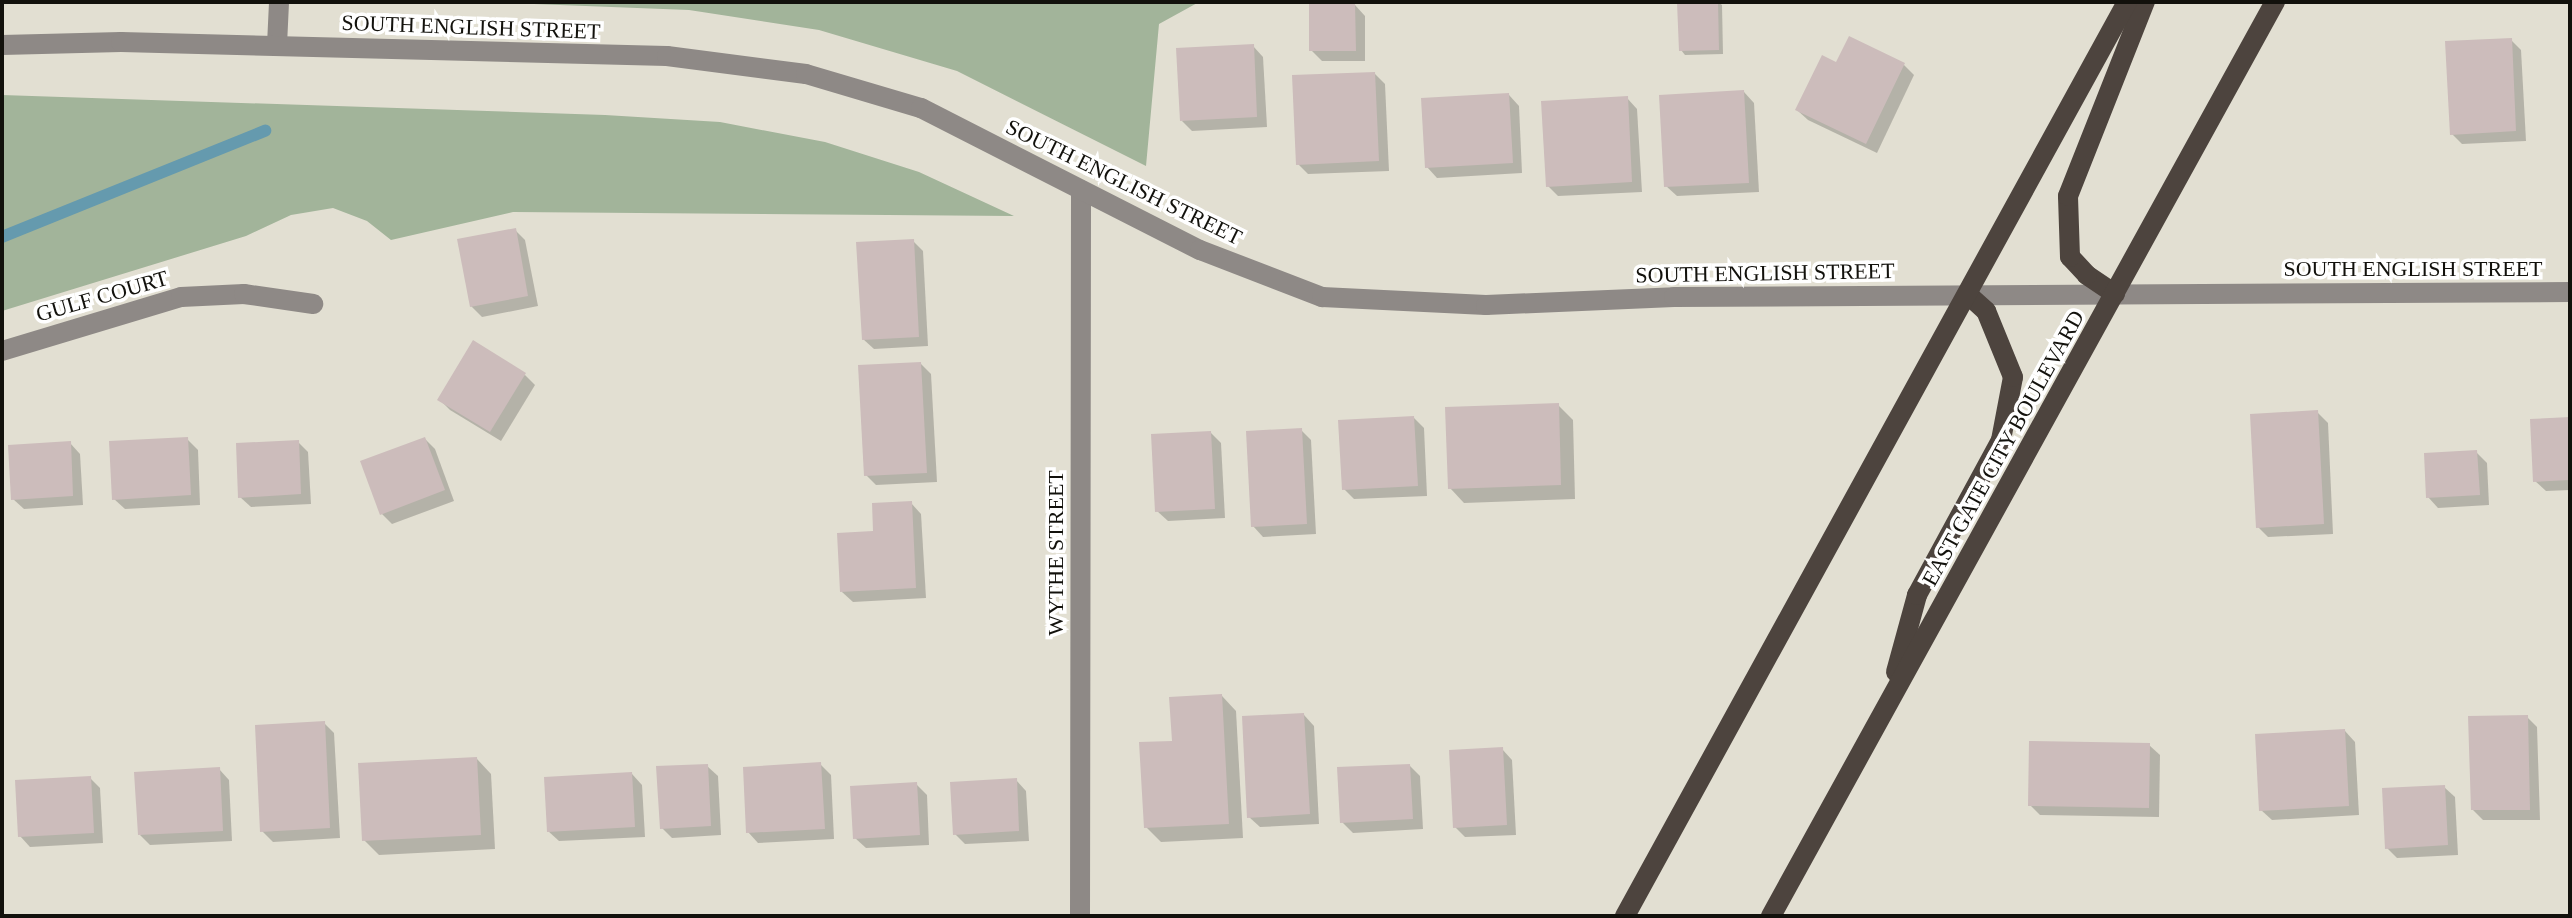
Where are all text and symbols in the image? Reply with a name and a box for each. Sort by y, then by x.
street label: SOUTH ENGLISH STREET [341,9,601,45]
street label: SOUTH ENGLISH STREET [1002,113,1246,251]
street label: SOUTH ENGLISH STREET [2283,256,2543,282]
street label: SOUTH ENGLISH STREET [1635,258,1895,288]
street label: GULF COURT [33,265,171,327]
street label: EAST GATE CITY BOULEVARD [1916,305,2090,591]
street label: WYTHE STREET [1043,470,1069,636]

